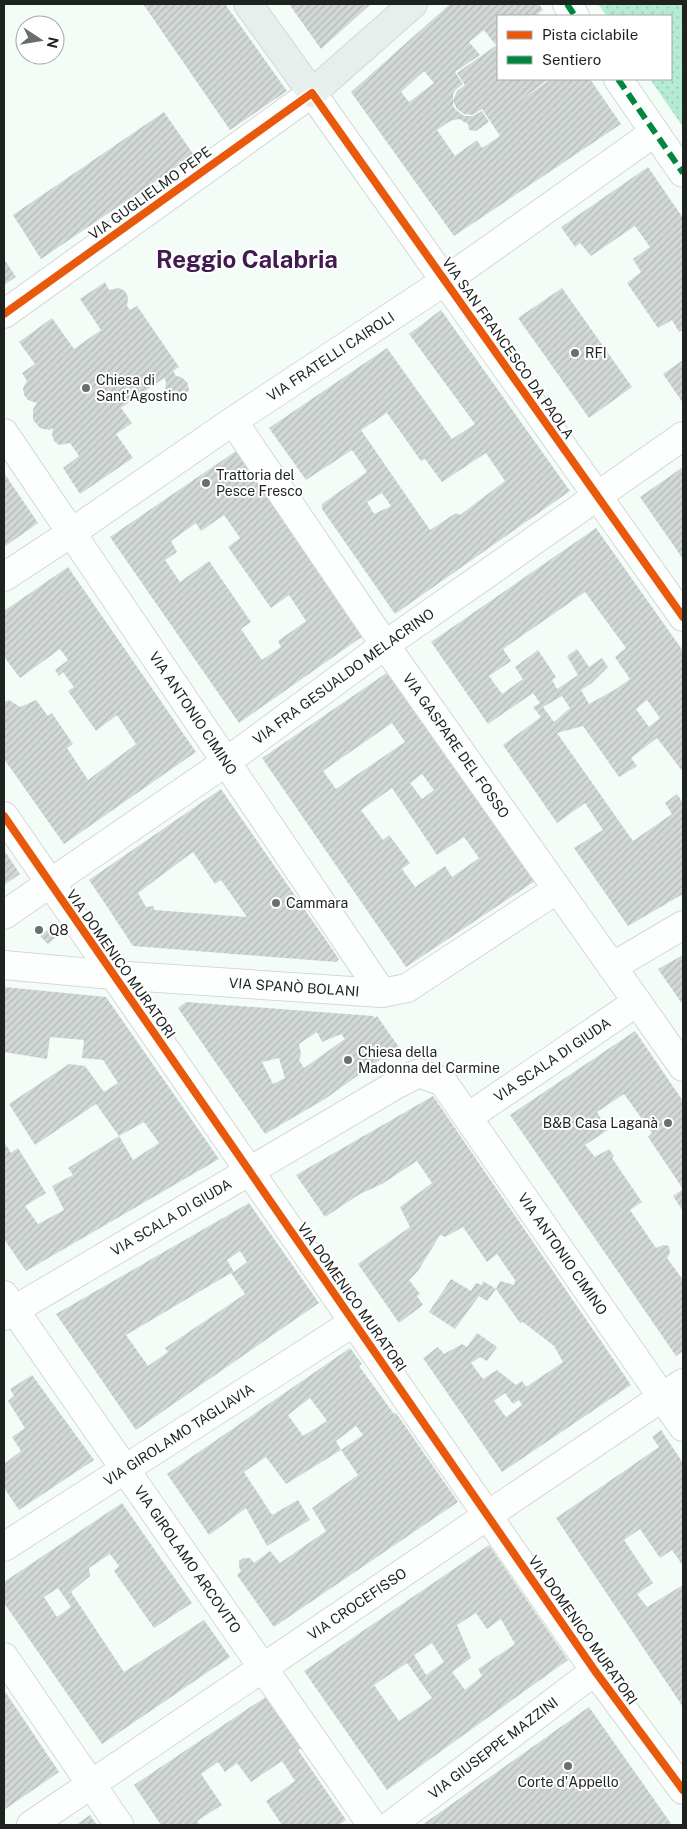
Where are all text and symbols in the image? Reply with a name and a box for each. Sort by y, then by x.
north arrow [15,15,65,65]
legend [497,15,672,80]
text: Pista ciclabile [542,26,638,43]
text: N [44,36,62,50]
text: Sentiero [542,51,601,68]
street label: VIA GUGLIELMO PEPE [86,143,214,243]
district label: Reggio Calabria [156,245,338,273]
street label: VIA SAN FRANCESCO DA PAOLA [439,254,577,442]
street label: VIA FRATELLI CAIROLI [264,309,397,404]
place label: RFI [585,345,607,361]
marker: RFI [569,347,581,359]
place label: Chiesa di Sant'Agostino [96,372,188,404]
marker: Chiesa di Sant'Agostino [80,382,92,394]
place label: Trattoria del Pesce Fresco [216,467,303,499]
marker: Trattoria del Pesce Fresco [200,477,212,489]
street label: VIA FRA GESUALDO MELACRINO [250,605,437,747]
street label: VIA ANTONIO CIMINO [146,649,240,778]
street label: VIA GASPARE DEL FOSSO [400,670,513,821]
street label: VIA DOMENICO MURATORI [63,887,179,1041]
place label: Cammara [286,895,348,911]
marker: Cammara [270,897,282,909]
place label: Q8 [49,922,69,938]
marker: Q8 [33,924,45,936]
street label: VIA SPANÒ BOLANI [228,975,360,999]
street label: VIA SCALA DI GIUDA [491,1014,614,1105]
place label: Chiesa della Madonna del Carmine [358,1044,500,1076]
marker: Chiesa della Madonna del Carmine [342,1054,354,1066]
place label: B&B Casa Laganà [543,1115,658,1131]
marker: B&B Casa Laganà [662,1117,674,1129]
street label: VIA SCALA DI GIUDA [108,1176,234,1259]
street label: VIA ANTONIO CIMINO [515,1190,610,1318]
street label: VIA DOMENICO MURATORI [294,1220,410,1374]
street label: VIA GIROLAMO TAGLIAVIA [101,1380,257,1489]
street label: VIA GIROLAMO ARCOVITO [131,1483,244,1636]
street label: VIA DOMENICO MURATORI [525,1553,641,1707]
street label: VIA CROCEFISSO [305,1565,409,1643]
street label: VIA GIUSEPPE MAZZINI [425,1694,561,1802]
marker: Corte d'Appello [562,1760,574,1772]
place label: Corte d'Appello [517,1774,619,1790]

